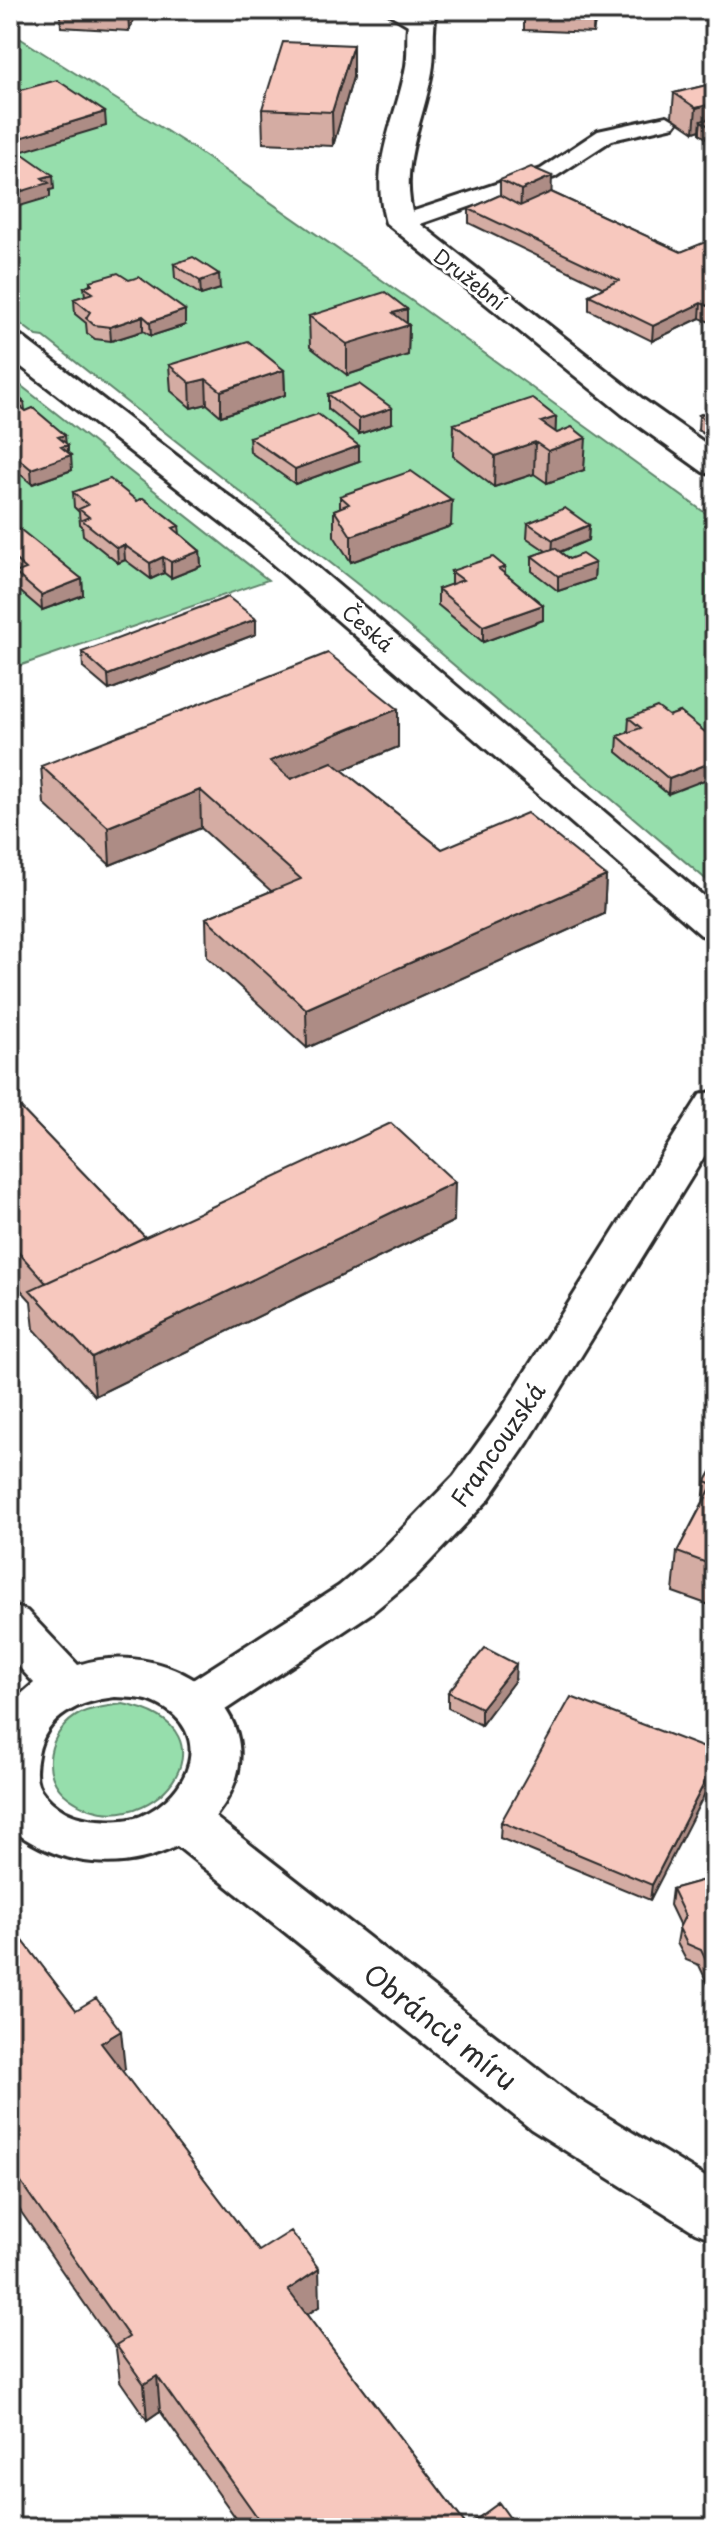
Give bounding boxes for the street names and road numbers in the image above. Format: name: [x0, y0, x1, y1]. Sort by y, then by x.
street label: Družební: [427, 241, 513, 317]
street label: Česká: [336, 597, 401, 659]
street label: Francouzská: [441, 1374, 553, 1513]
street label: Obránců míru: [355, 1952, 527, 2100]

